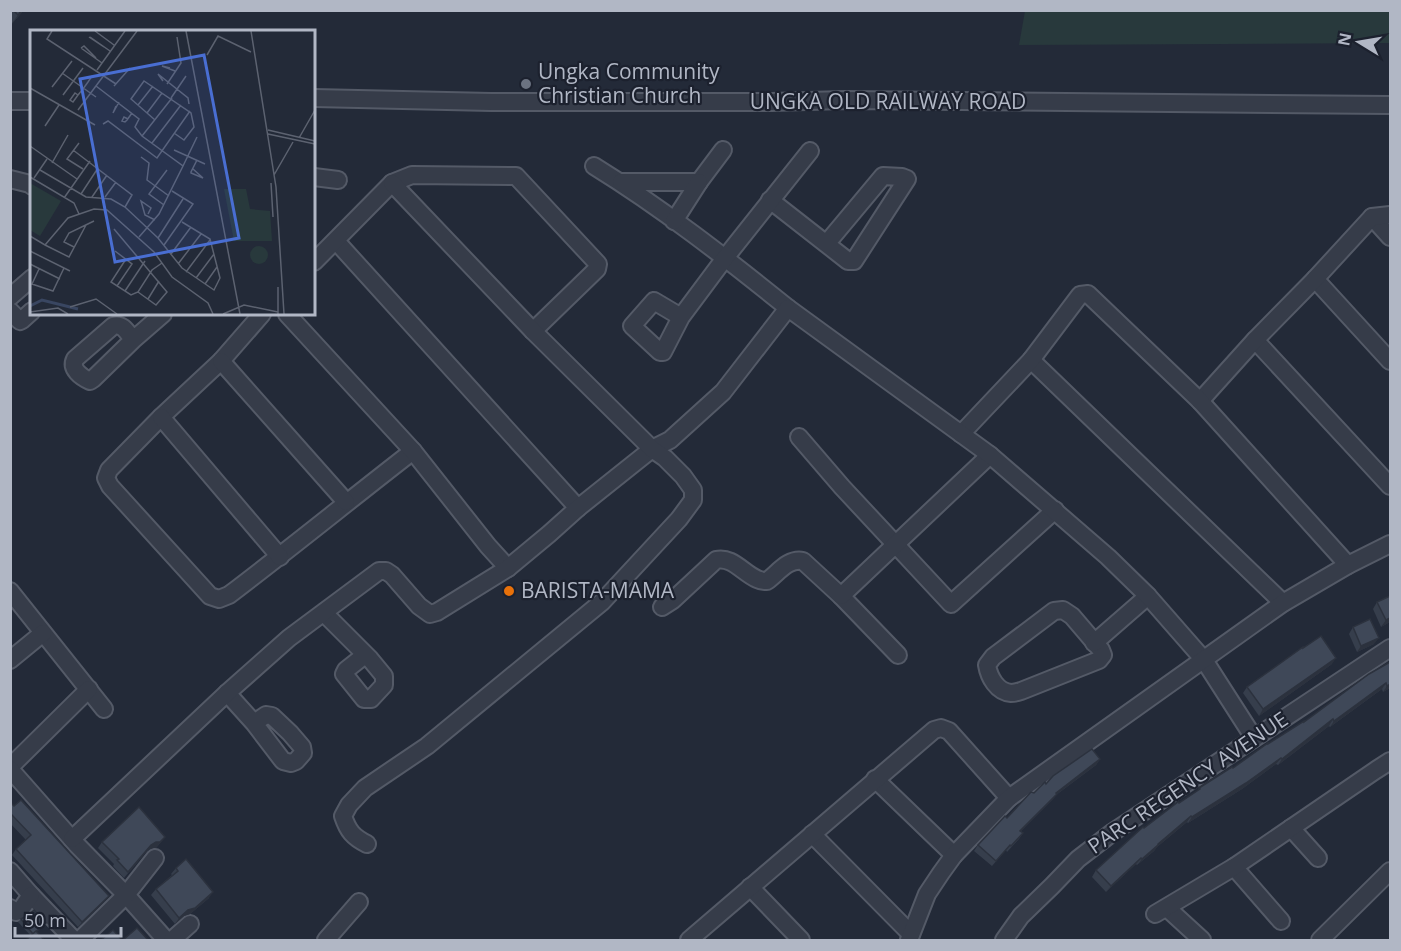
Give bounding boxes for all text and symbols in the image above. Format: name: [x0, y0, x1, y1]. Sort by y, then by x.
north arrow: [1329, 12, 1389, 72]
inset map: [30, 30, 315, 315]
text: N: [1332, 31, 1356, 48]
place label: Ungka Community Christian Church: [538, 57, 720, 109]
marker: Ungka Community Christian Church: [519, 77, 533, 91]
street label: UNGKA OLD RAILWAY ROAD: [750, 87, 1026, 115]
place label: BARISTA-MAMA: [521, 576, 675, 604]
marker: BARISTA-MAMA: [502, 584, 516, 598]
street label: PARC REGENCY AVENUE: [1082, 705, 1293, 860]
scale bar: [15, 900, 122, 938]
text: 50 m: [24, 908, 66, 932]

